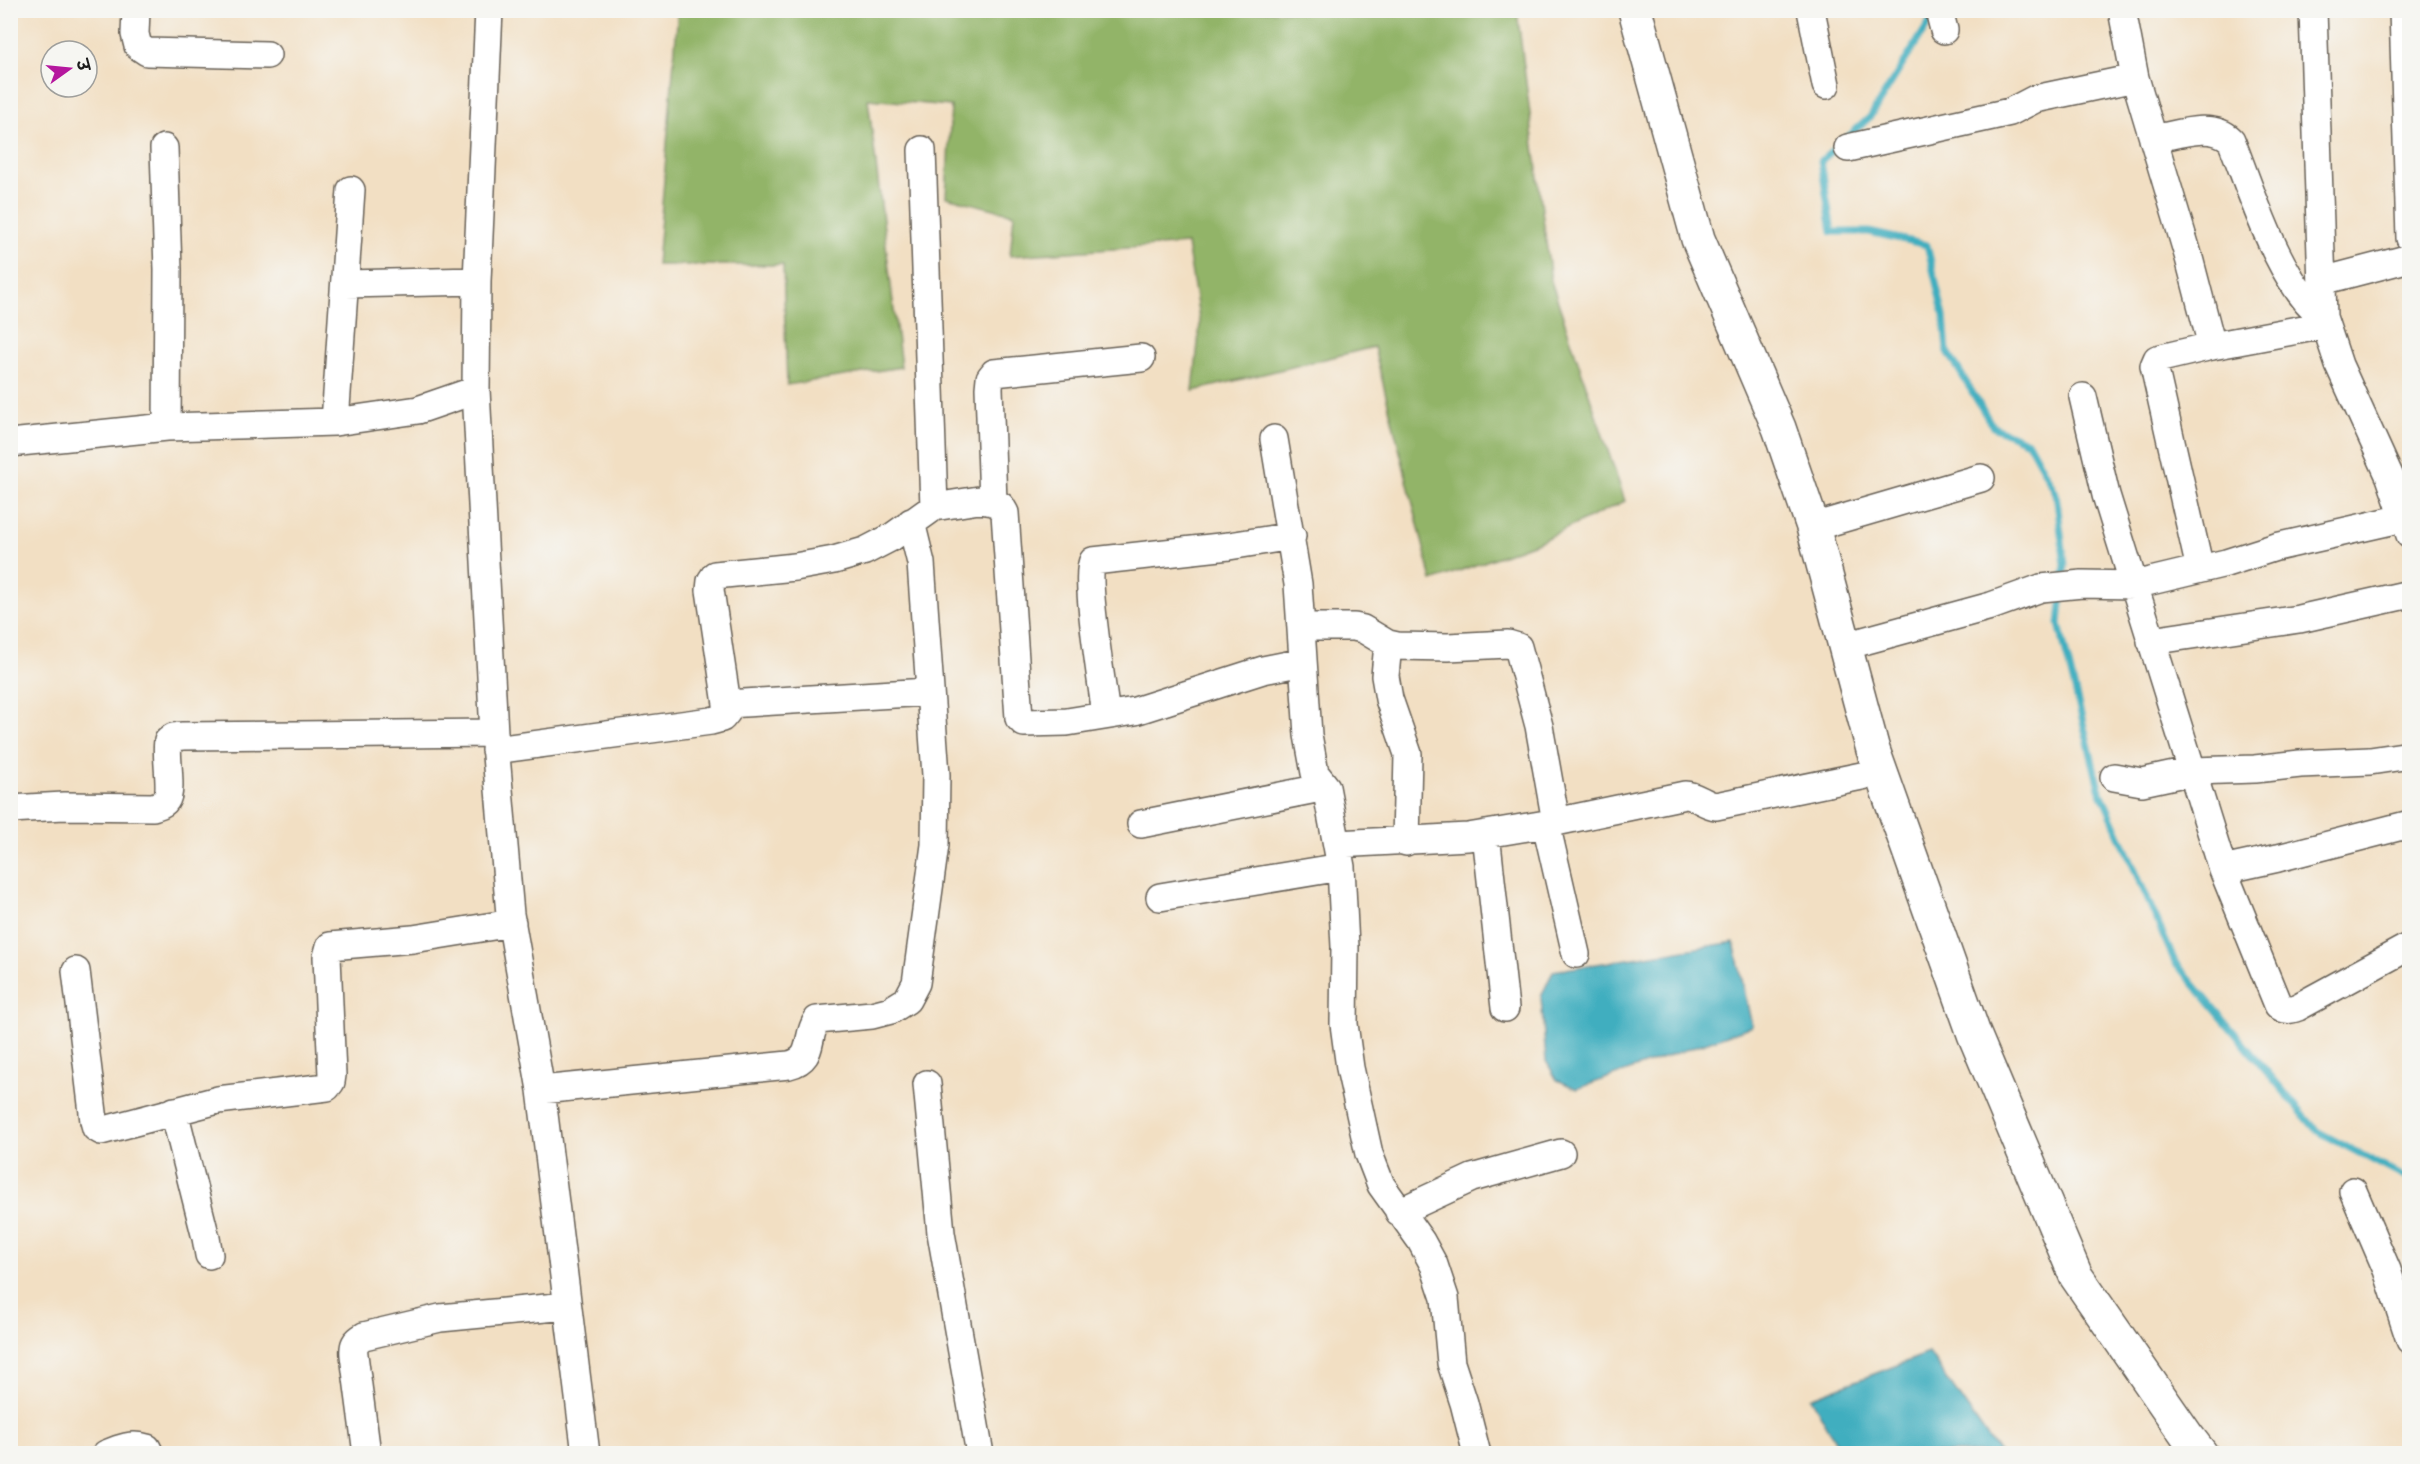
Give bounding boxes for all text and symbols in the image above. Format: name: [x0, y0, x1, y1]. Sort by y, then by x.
north arrow: [39, 39, 99, 99]
text: उ: [71, 56, 94, 74]

